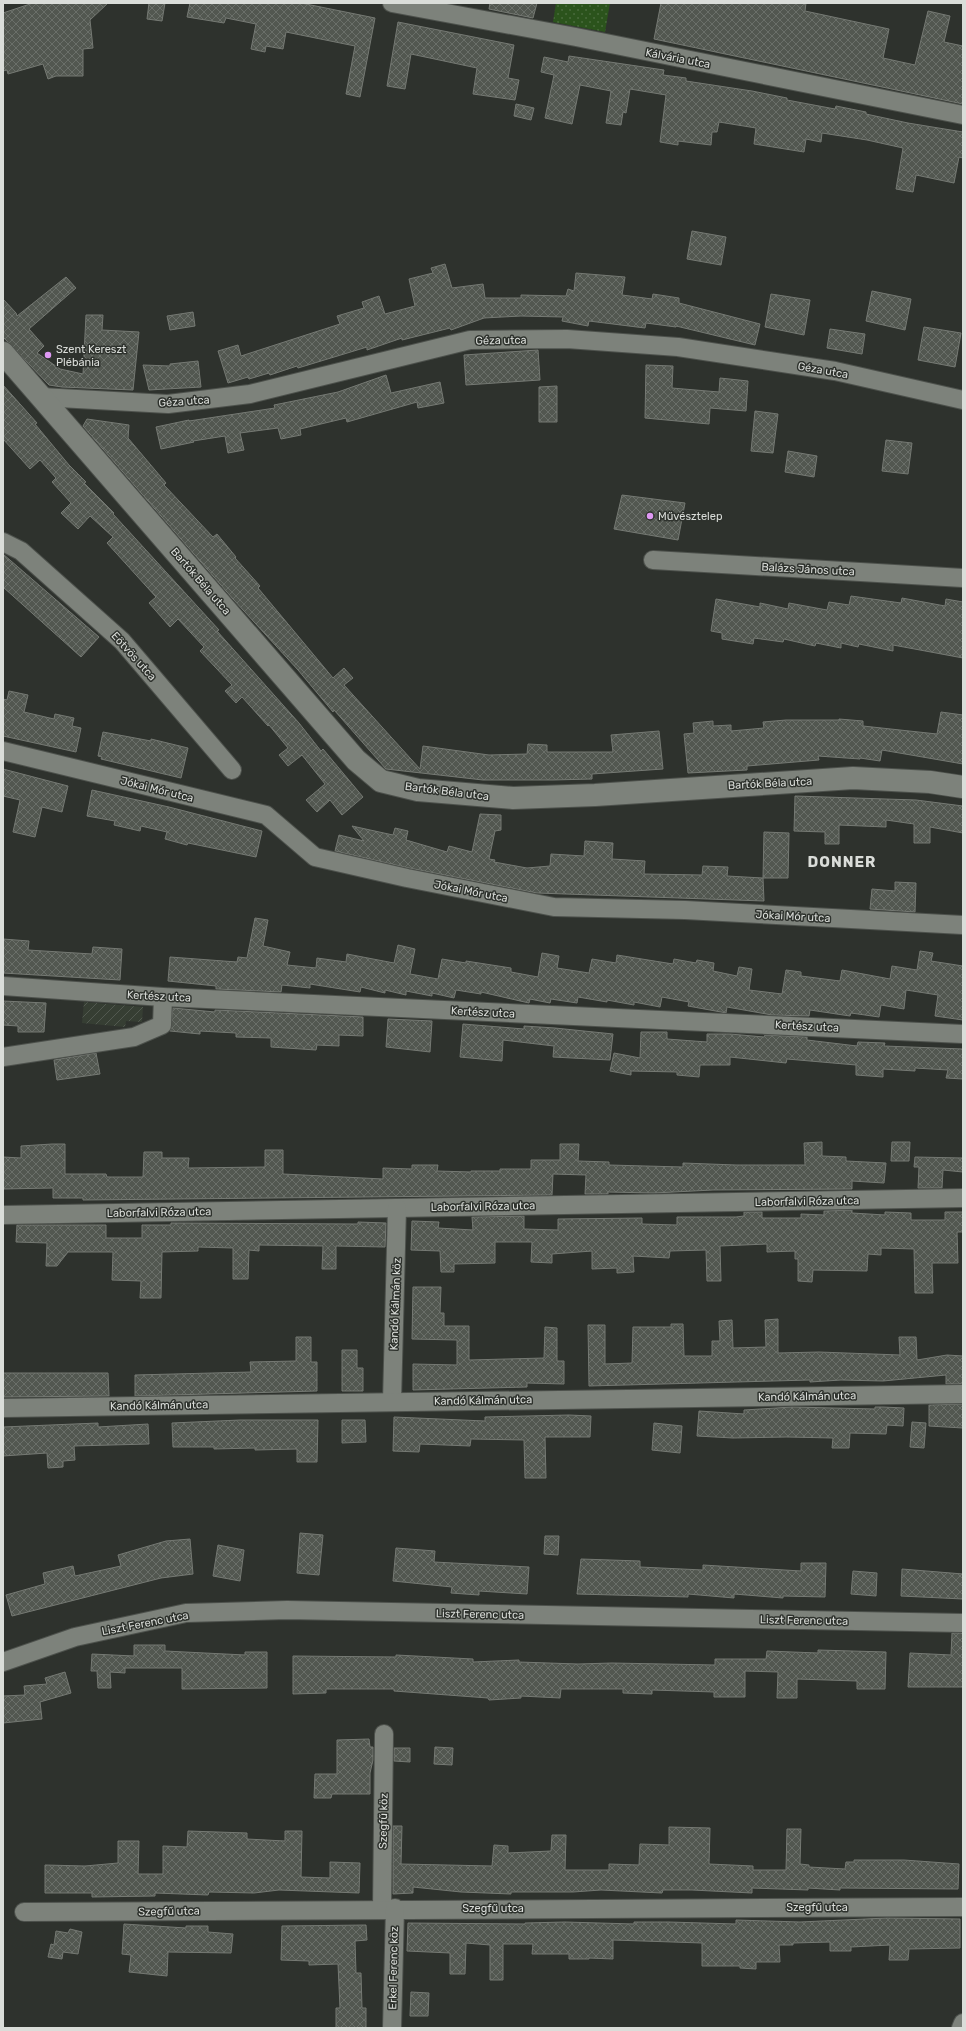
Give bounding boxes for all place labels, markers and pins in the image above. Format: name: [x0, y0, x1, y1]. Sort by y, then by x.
place label: Szent Kereszt Plébánia: [56, 343, 127, 369]
marker: Szent Kereszt Plébánia: [43, 350, 53, 360]
place label: Művésztelep: [658, 510, 722, 523]
marker: Művésztelep: [645, 511, 655, 521]

